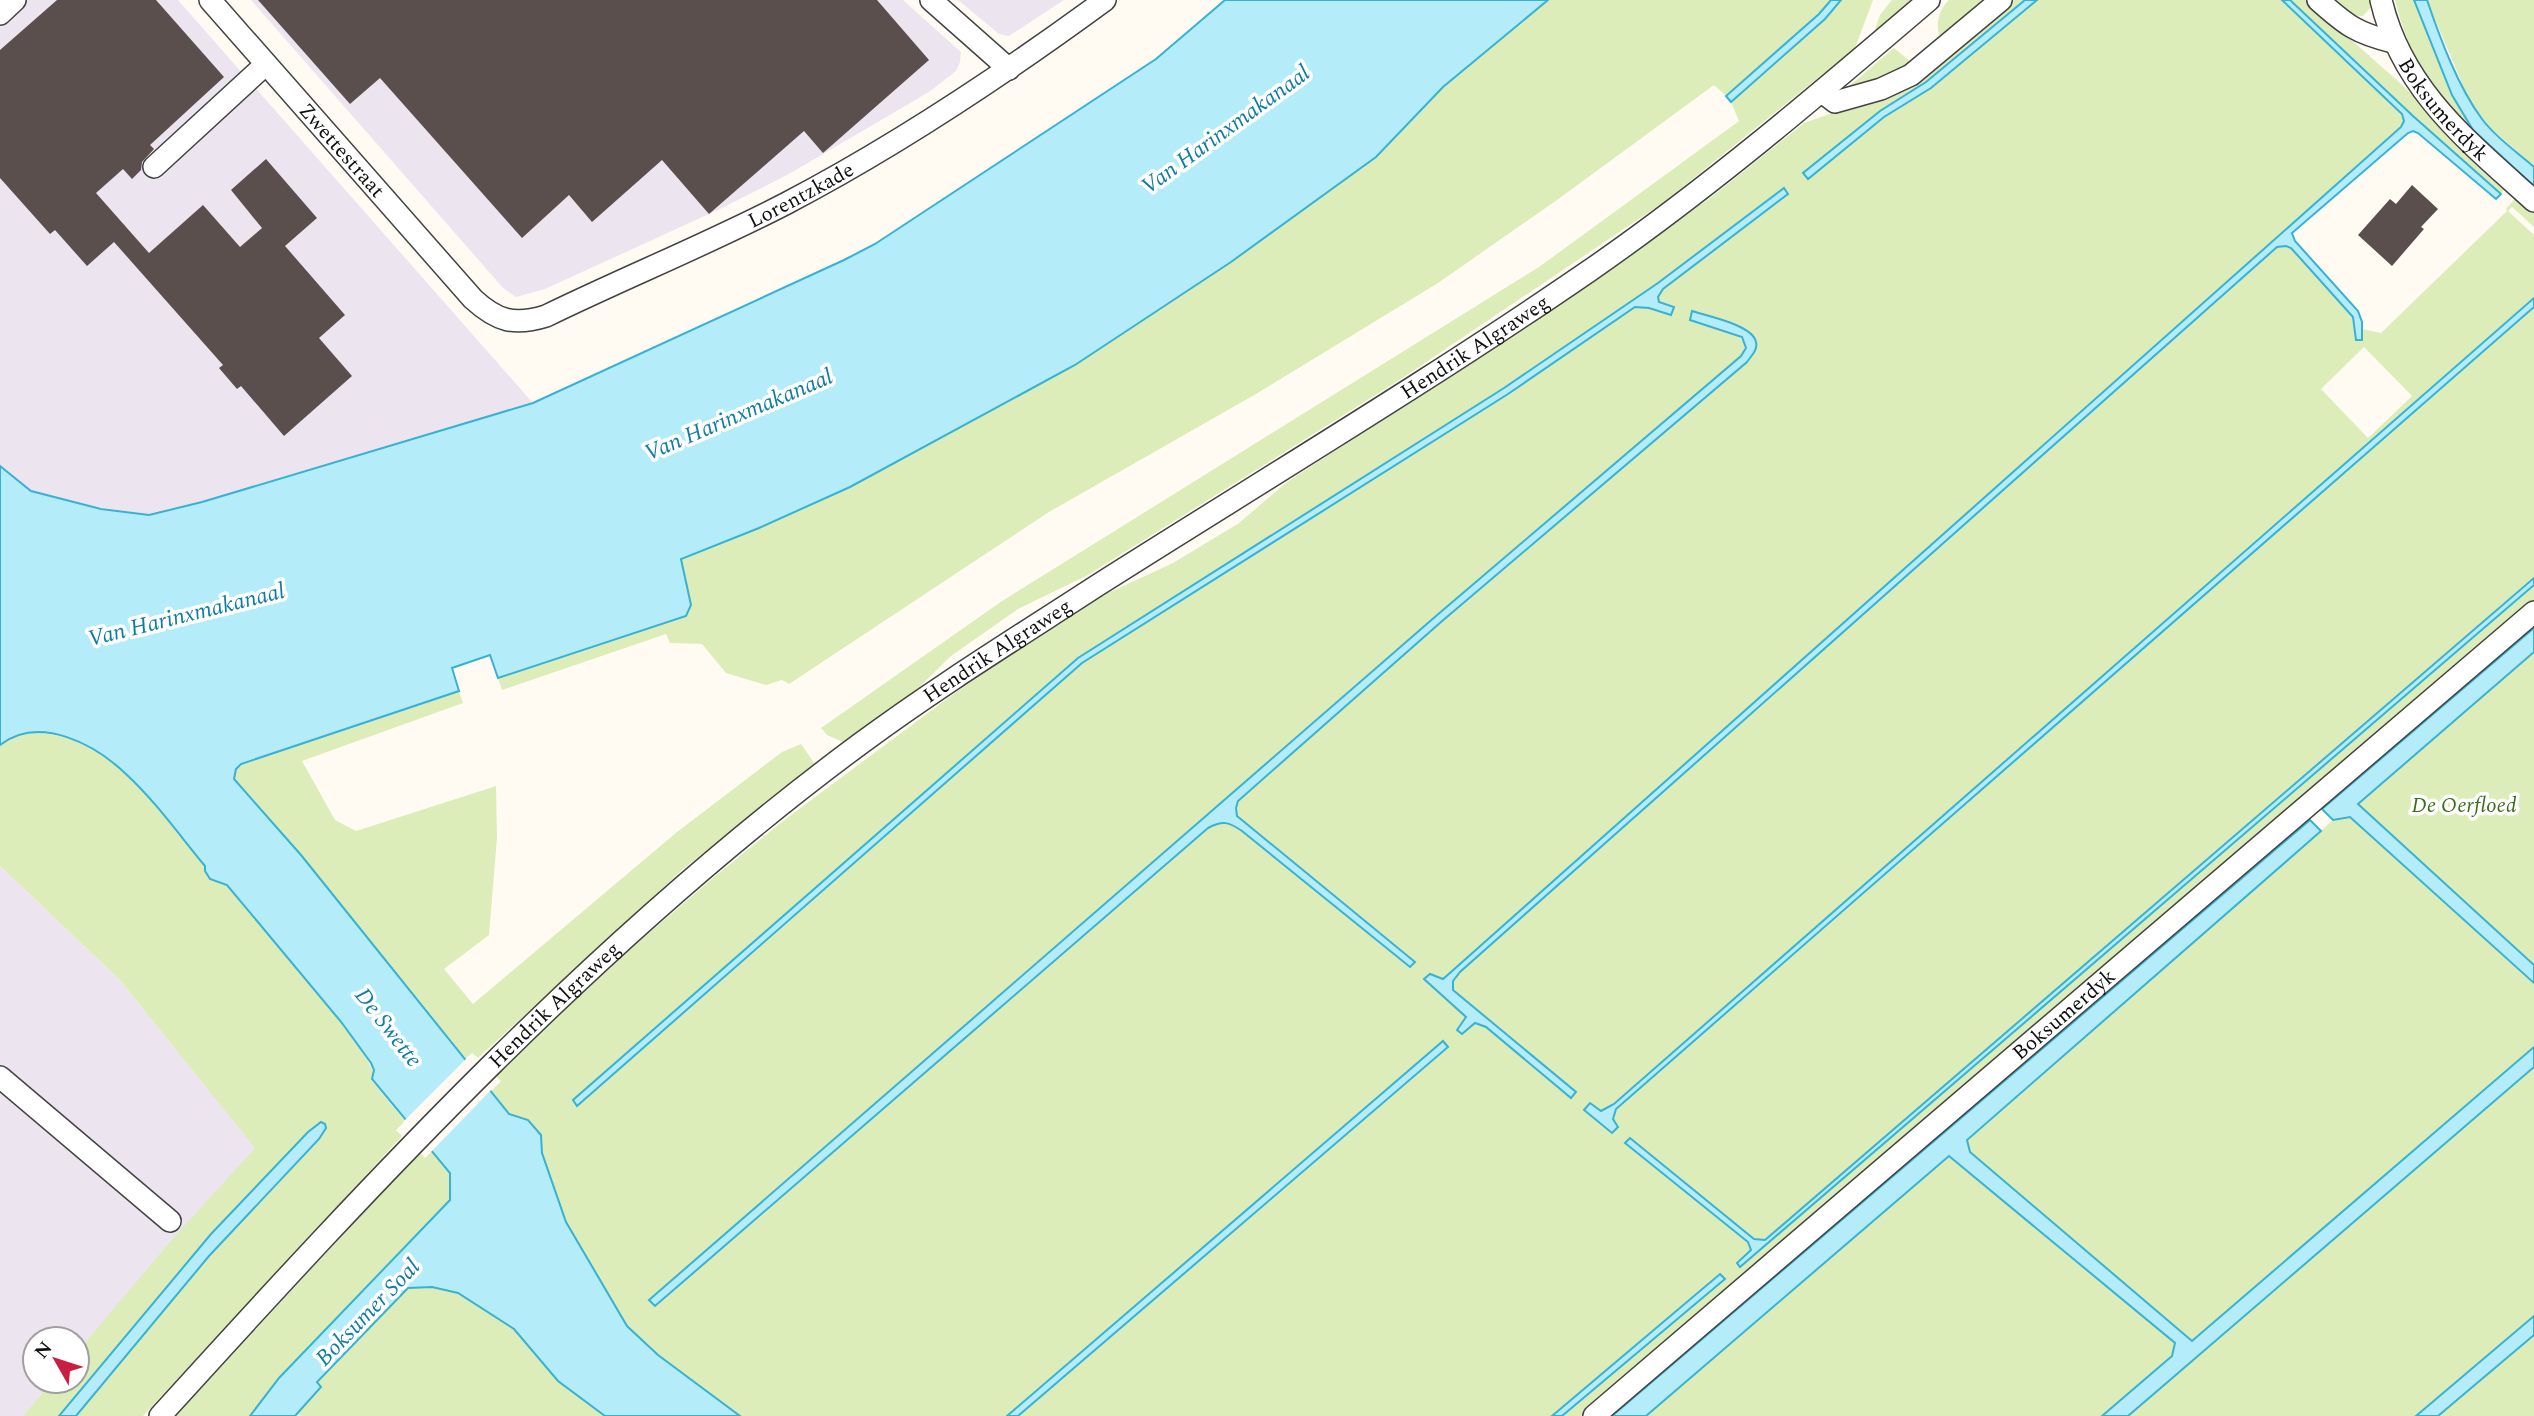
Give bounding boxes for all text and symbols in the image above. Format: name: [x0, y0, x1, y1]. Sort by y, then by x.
street label: Boksumerdyk: [2389, 52, 2496, 170]
water label: Van Harinxmakanaal: [1134, 57, 1318, 204]
street label: Zwettestraat: [291, 96, 392, 205]
street label: Lorentzkade: [742, 154, 860, 237]
street label: Hendrik Algraweg: [1394, 287, 1556, 408]
water label: Van Harinxmakanaal: [639, 360, 838, 471]
water label: Van Harinxmakanaal: [84, 574, 289, 657]
street label: Hendrik Algraweg: [917, 591, 1079, 712]
park label: De Oerfloed: [2411, 790, 2517, 822]
street label: Hendrik Algraweg: [482, 934, 628, 1076]
street label: Boksumerdyk: [2005, 961, 2123, 1069]
water label: De Swette: [345, 980, 430, 1076]
water label: Boksumer Soal: [307, 1251, 429, 1375]
north arrow: [21, 1325, 91, 1395]
text: N: [28, 1335, 60, 1365]

